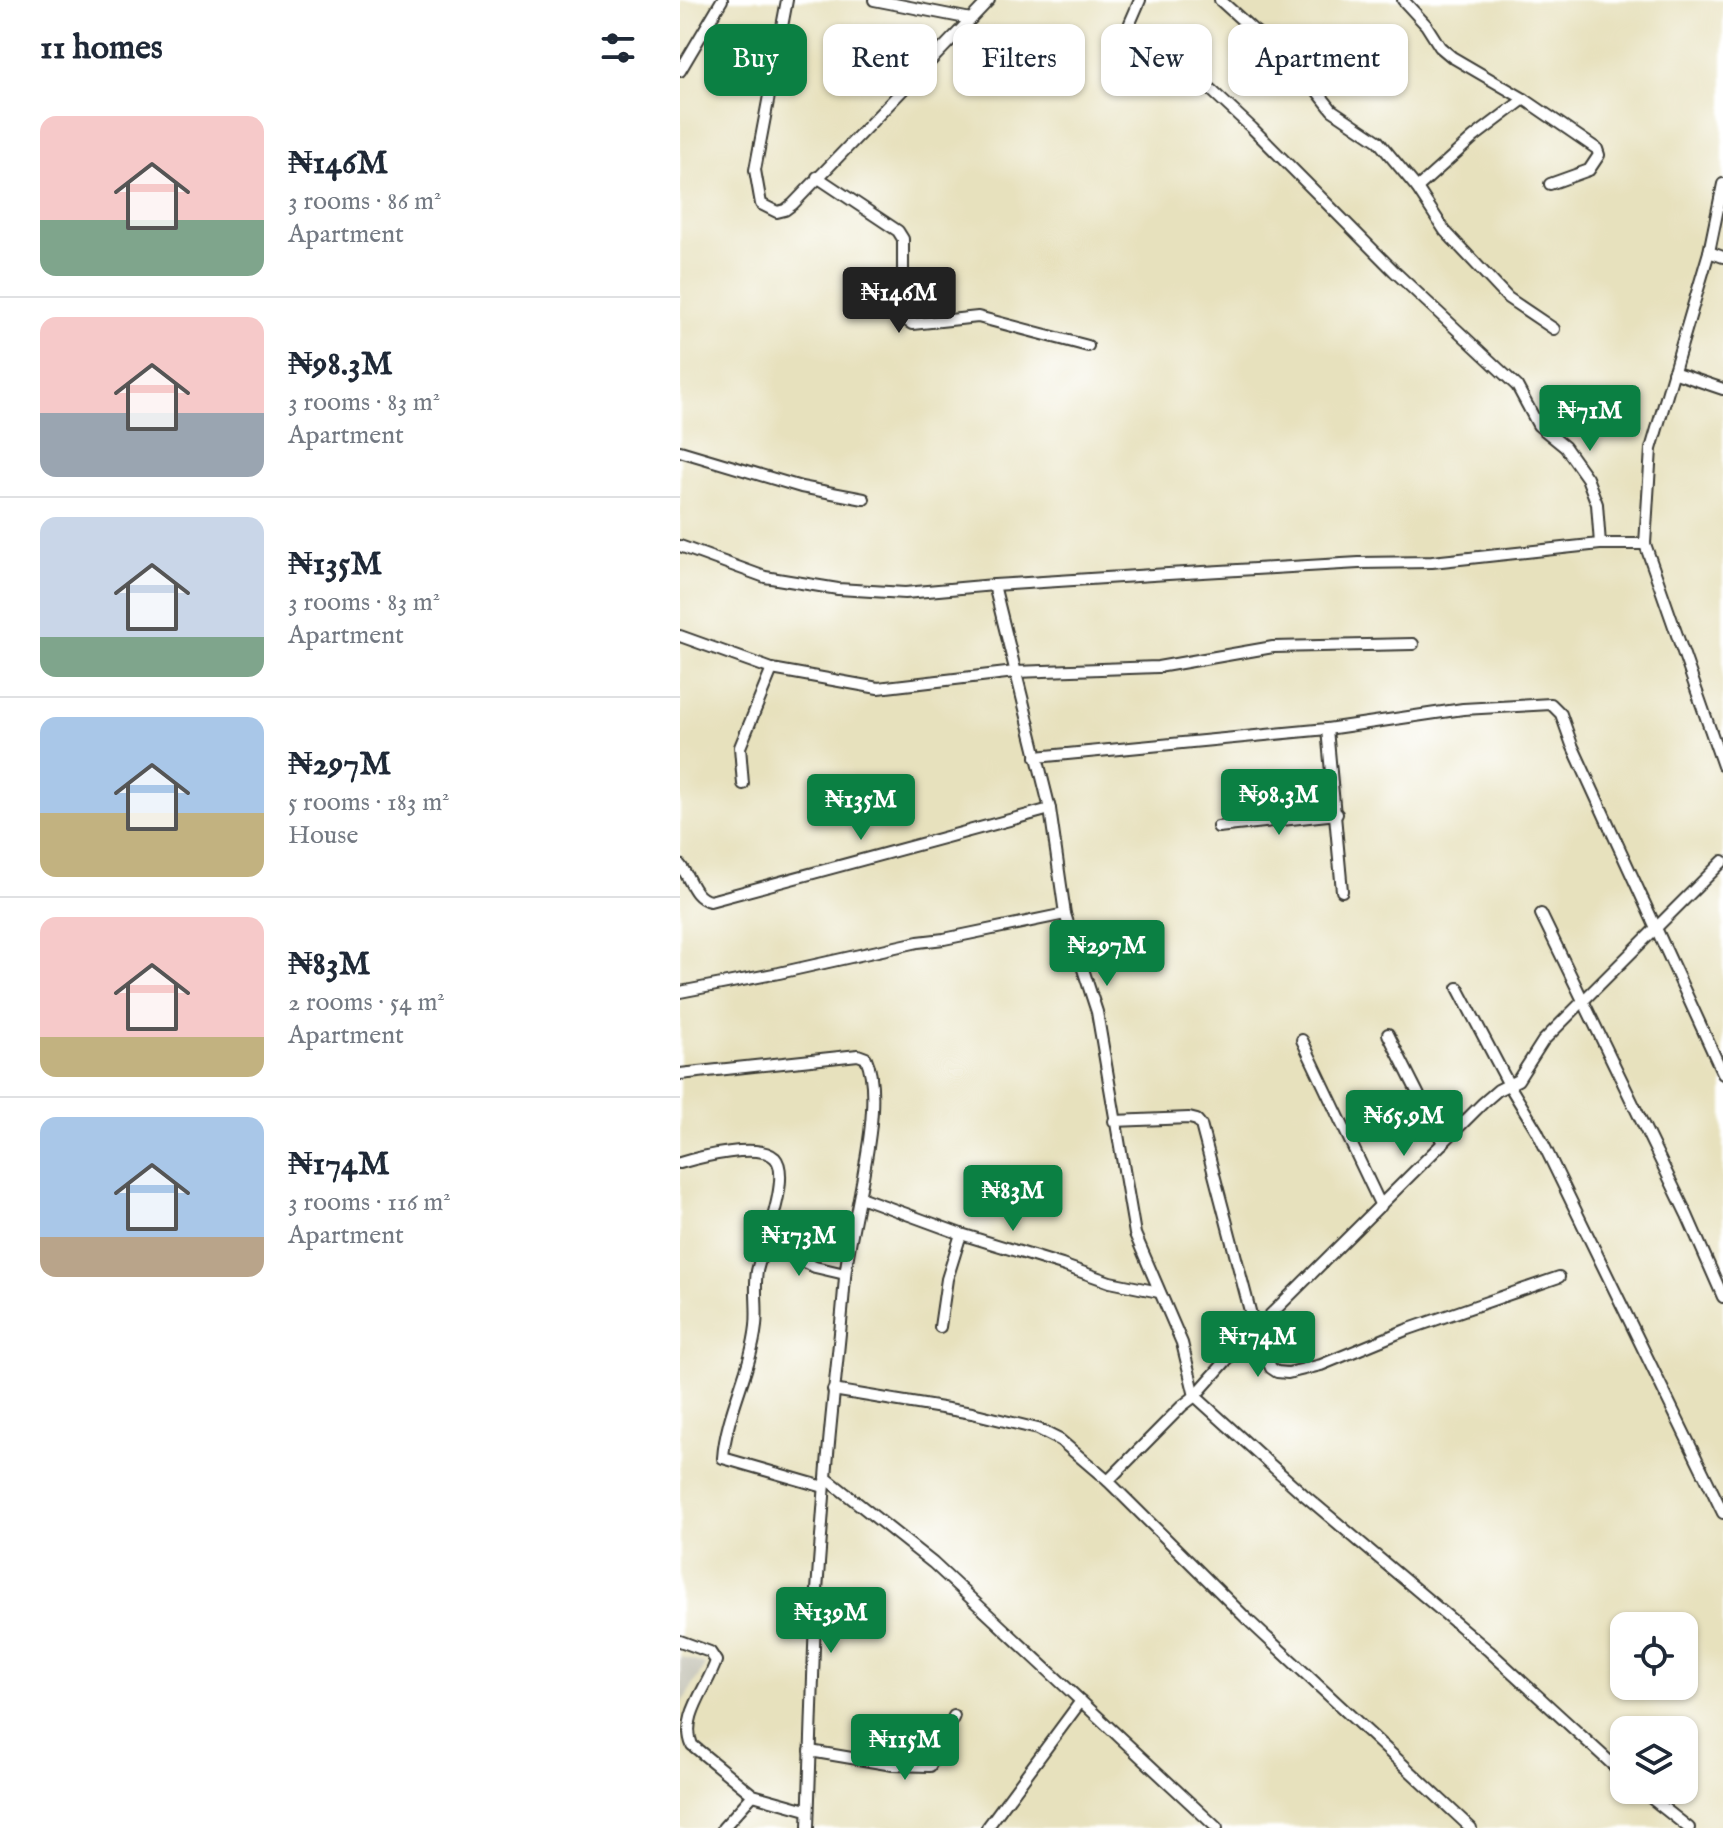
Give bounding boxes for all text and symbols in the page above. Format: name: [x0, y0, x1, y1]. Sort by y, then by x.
chip: Buy: [704, 24, 807, 96]
chip: Rent: [823, 24, 937, 96]
chip: Filters: [953, 24, 1085, 96]
chip: New: [1101, 24, 1212, 96]
chip: Apartment: [1228, 24, 1408, 96]
icon: filters: [596, 26, 640, 70]
text: 11 homes: [40, 27, 163, 70]
text: ₦146M: [288, 142, 388, 185]
icon: home: [104, 148, 200, 244]
text: 3 rooms · 86 m²: [288, 185, 441, 218]
text: Apartment: [288, 218, 404, 251]
pin: ₦146M: [843, 267, 955, 335]
text: ₦146M: [861, 276, 937, 309]
text: ₦98.3M: [288, 343, 393, 386]
icon: home: [104, 349, 200, 445]
pin: ₦71M: [1543, 385, 1637, 453]
text: 3 rooms · 83 m²: [288, 386, 440, 419]
text: ₦71M: [1557, 394, 1623, 427]
text: Apartment: [288, 419, 404, 452]
text: ₦135M: [288, 543, 382, 586]
icon: home: [104, 549, 200, 645]
text: 3 rooms · 83 m²: [288, 586, 440, 619]
text: Apartment: [288, 619, 404, 652]
text: ₦297M: [288, 743, 391, 786]
icon: home: [104, 749, 200, 845]
pin: ₦98.3M: [1214, 769, 1344, 837]
pin: ₦135M: [805, 774, 917, 842]
text: ₦98.3M: [1239, 778, 1319, 811]
text: ₦135M: [825, 783, 897, 816]
text: 5 rooms · 183 m²: [288, 786, 450, 819]
text: House: [288, 819, 358, 852]
pin: ₦297M: [1051, 920, 1163, 988]
text: ₦297M: [1068, 929, 1146, 962]
text: ₦83M: [288, 943, 371, 986]
icon: home: [104, 949, 200, 1045]
text: 2 rooms · 54 m²: [288, 986, 445, 1019]
text: Apartment: [288, 1019, 404, 1052]
pin: ₦65.9M: [1339, 1090, 1469, 1158]
text: ₦65.9M: [1364, 1099, 1444, 1132]
text: ₦174M: [288, 1143, 390, 1186]
icon: home: [104, 1149, 200, 1245]
pin: ₦83M: [966, 1165, 1060, 1233]
text: ₦83M: [981, 1174, 1045, 1207]
text: 3 rooms · 116 m²: [288, 1186, 451, 1219]
pin: ₦173M: [743, 1210, 855, 1278]
text: Apartment: [288, 1219, 404, 1252]
text: ₦173M: [762, 1219, 836, 1252]
pin: ₦174M: [1202, 1311, 1314, 1379]
text: ₦174M: [1219, 1320, 1297, 1353]
pin: ₦139M: [775, 1587, 887, 1655]
text: ₦139M: [794, 1596, 868, 1629]
map controls: [1610, 1612, 1698, 1804]
button: locate: [1610, 1612, 1698, 1700]
pin: ₦115M: [849, 1714, 961, 1782]
button: layers: [1610, 1716, 1698, 1804]
text: ₦115M: [869, 1723, 941, 1756]

